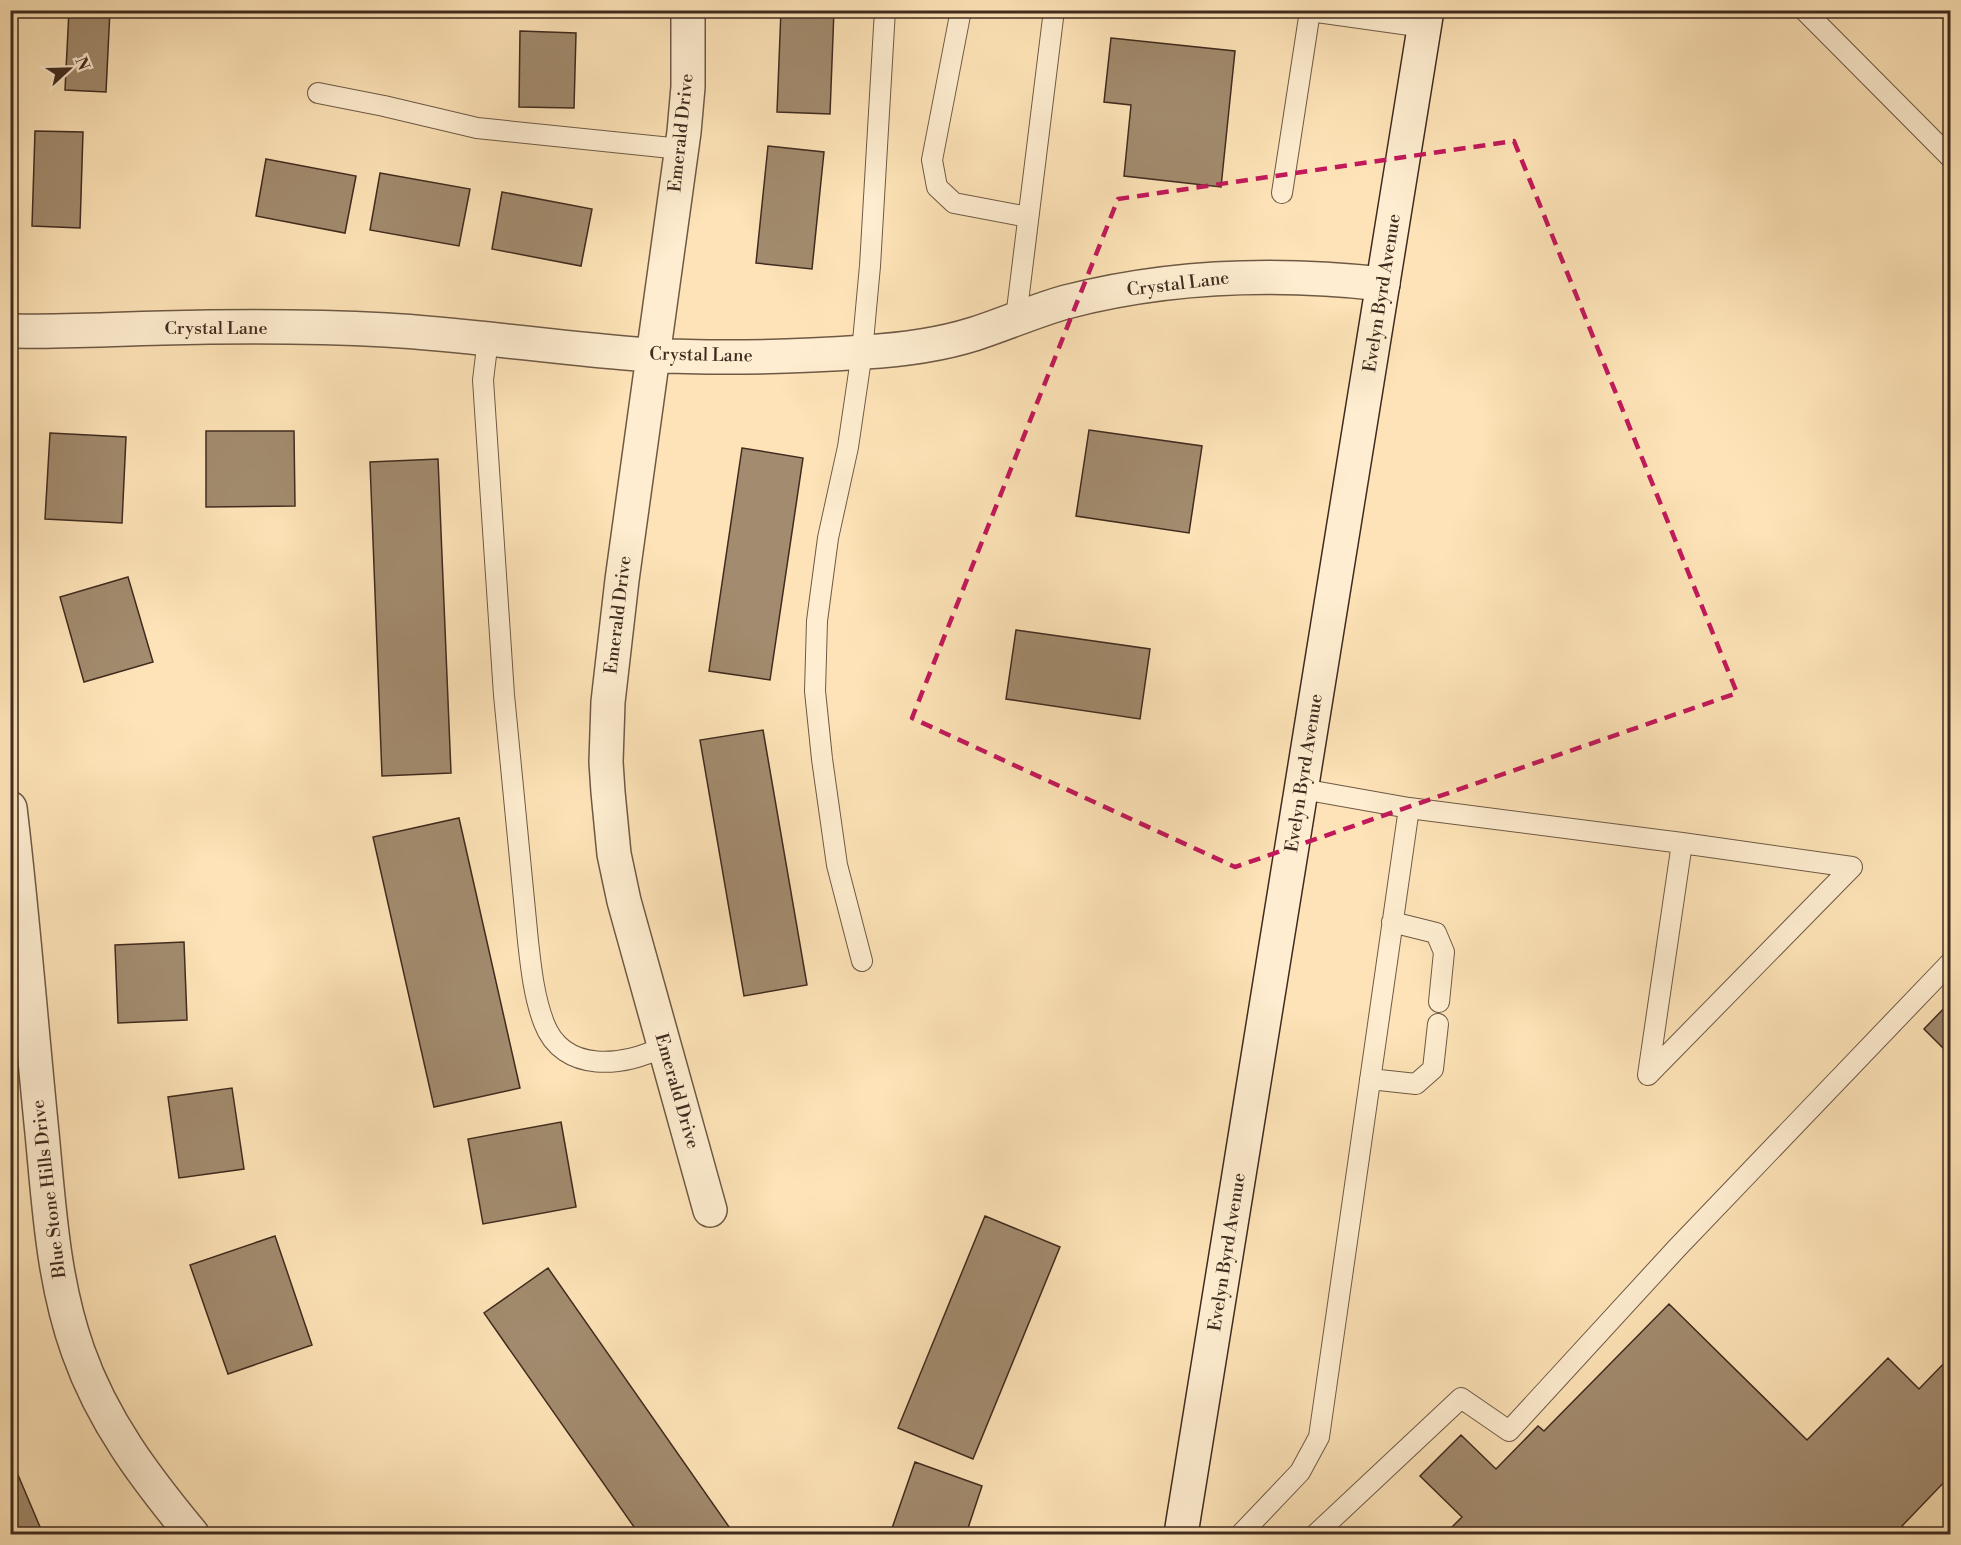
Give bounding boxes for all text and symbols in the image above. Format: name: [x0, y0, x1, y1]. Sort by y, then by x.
north arrow: [39, 39, 99, 99]
text: N: [70, 54, 94, 74]
street label: Emerald Drive: [663, 73, 699, 193]
street label: Evelyn Byrd Avenue: [1358, 212, 1406, 374]
street label: Crystal Lane: [1125, 266, 1231, 302]
street label: Crystal Lane: [164, 317, 268, 340]
street label: Crystal Lane: [649, 343, 753, 367]
street label: Emerald Drive: [599, 554, 637, 676]
street label: Evelyn Byrd Avenue: [1280, 692, 1328, 854]
street label: Emerald Drive: [650, 1031, 704, 1151]
street label: Blue Stone Hills Drive: [27, 1098, 71, 1281]
street label: Evelyn Byrd Avenue: [1203, 1171, 1251, 1333]

